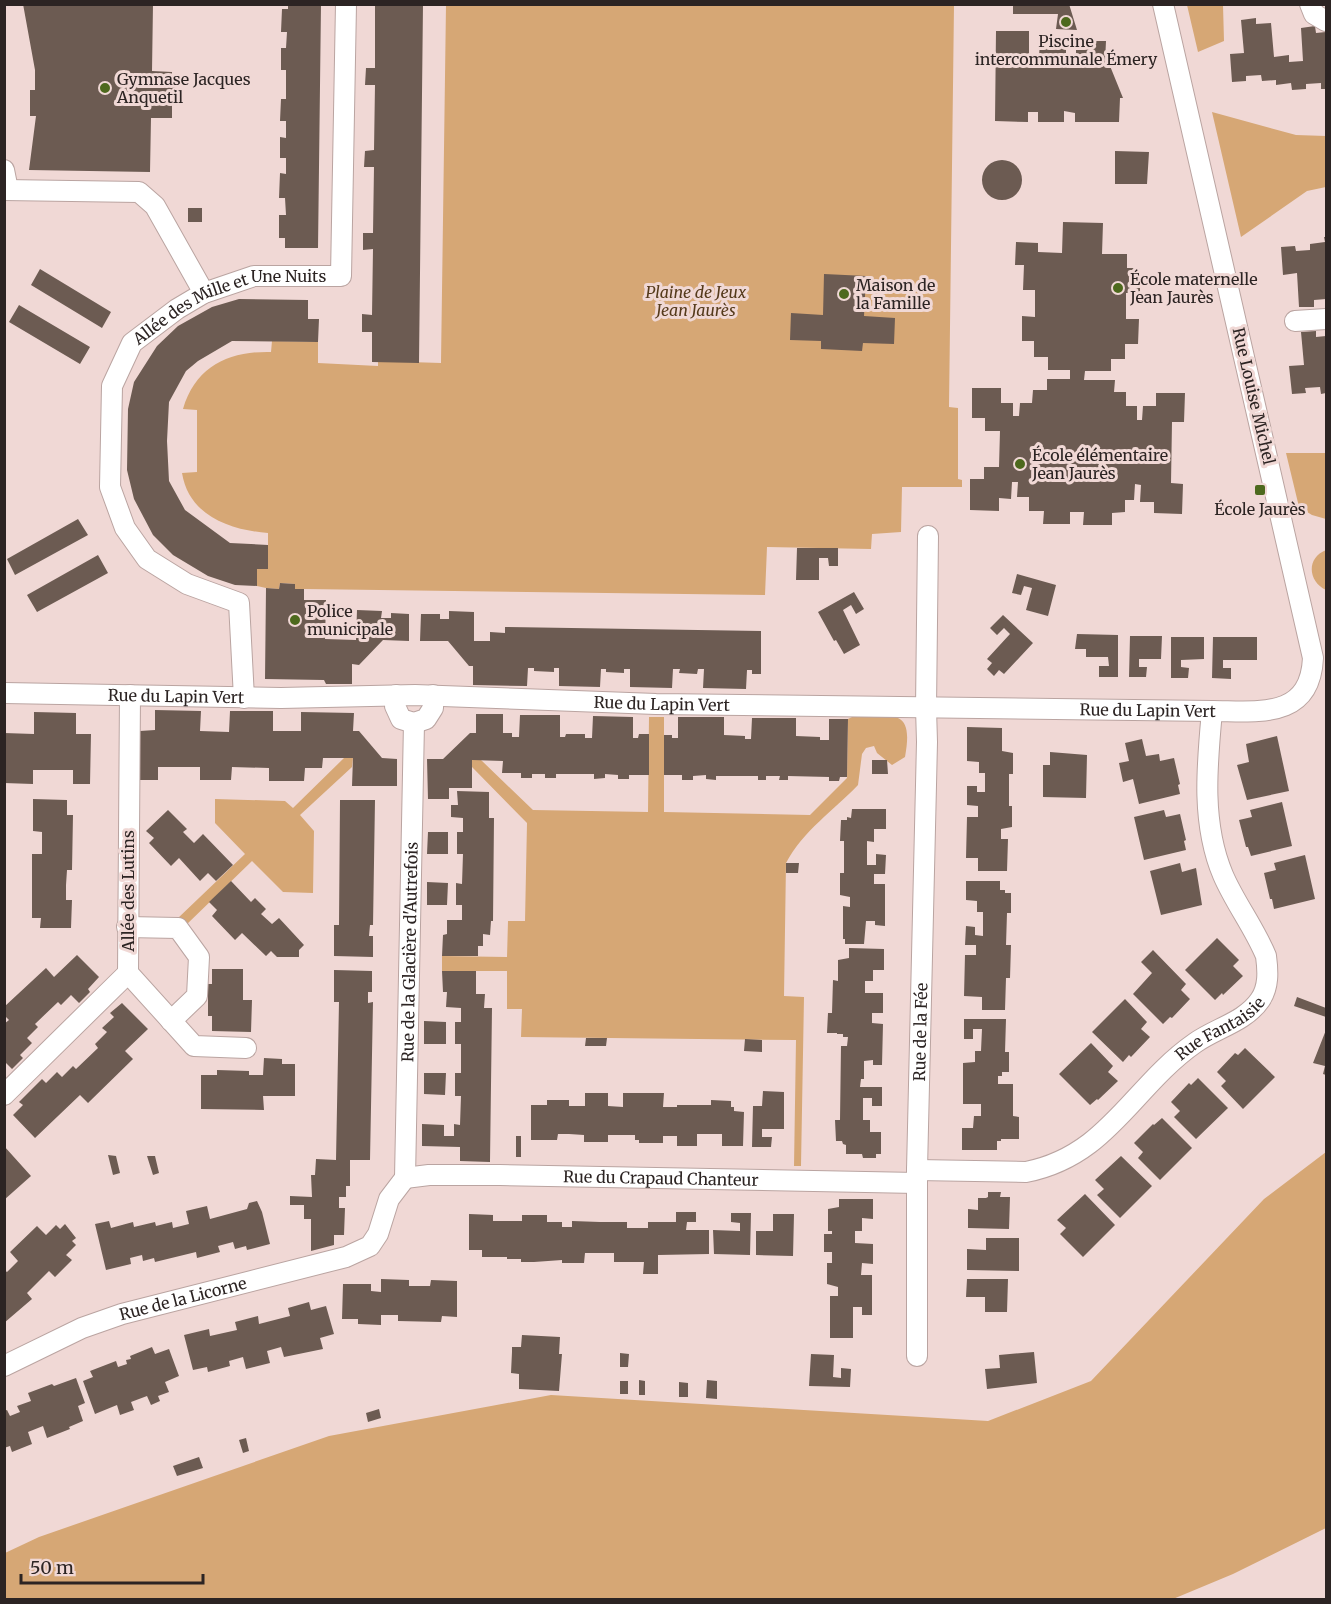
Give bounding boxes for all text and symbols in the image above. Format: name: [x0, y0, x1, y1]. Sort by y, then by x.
marker: Piscine intercommunale Émery: [1059, 15, 1073, 29]
place label: Piscine intercommunale Émery: [975, 31, 1158, 69]
place label: Gymnase Jacques Anquetil: [116, 69, 251, 107]
marker: Gymnase Jacques Anquetil: [98, 81, 112, 95]
street label: Allée des Mille et Une Nuits: [128, 266, 326, 349]
place label: École maternelle Jean Jaurès: [1129, 269, 1258, 307]
place label: Maison de la Famille: [856, 275, 935, 313]
marker: École maternelle Jean Jaurès: [1111, 281, 1125, 295]
park label: Plaine de Jeux Jean Jaurès: [646, 282, 747, 320]
marker: Maison de la Famille: [837, 287, 851, 301]
street label: Rue Louise Michel: [1228, 325, 1280, 467]
place label: École élémentaire Jean Jaurès: [1031, 445, 1168, 483]
marker: École élémentaire Jean Jaurès: [1013, 457, 1027, 471]
marker: École Jaurès: [1253, 483, 1267, 497]
place label: École Jaurès: [1214, 499, 1306, 519]
place label: Police municipale: [307, 601, 393, 639]
marker: Police municipale: [288, 613, 302, 627]
street label: Rue du Lapin Vert: [108, 685, 245, 707]
street label: Rue du Lapin Vert: [593, 692, 731, 715]
street label: Rue du Lapin Vert: [1079, 699, 1217, 721]
street label: Allée des Lutins: [118, 830, 138, 953]
street label: Rue de la Glacière d'Autrefois: [397, 842, 422, 1062]
street label: Rue de la Fée: [909, 983, 931, 1082]
street label: Rue Fantaisie: [1171, 993, 1269, 1064]
street label: Rue du Crapaud Chanteur: [563, 1166, 759, 1190]
street label: Rue de la Licorne: [117, 1273, 249, 1324]
scale bar: [21, 1547, 202, 1585]
text: 50 m: [30, 1556, 74, 1579]

